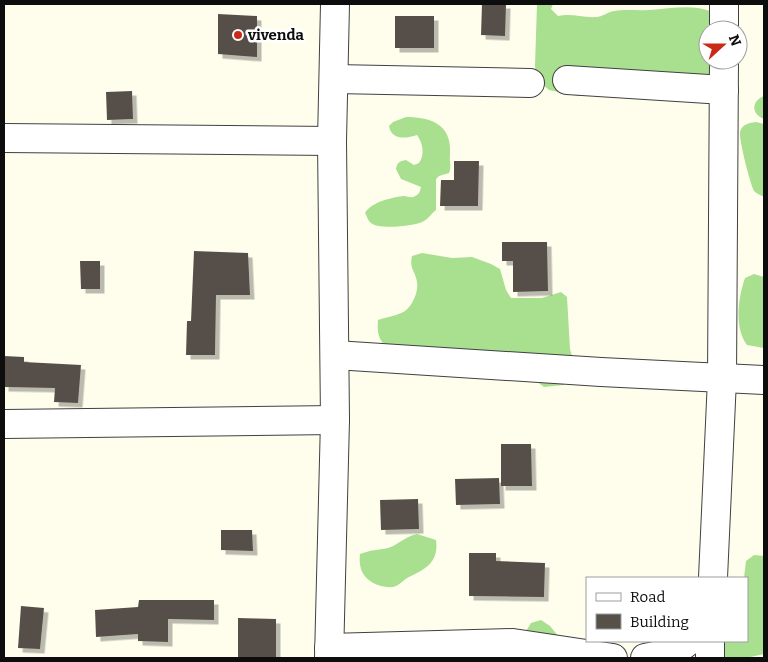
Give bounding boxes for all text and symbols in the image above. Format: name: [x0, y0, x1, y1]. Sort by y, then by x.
north arrow: [698, 20, 748, 70]
place label: vivenda: [247, 26, 304, 44]
marker: vivenda: [232, 29, 244, 41]
text: N: [725, 32, 745, 49]
legend: [586, 577, 748, 642]
text: Road: [630, 588, 665, 606]
text: Building: [630, 613, 689, 631]

